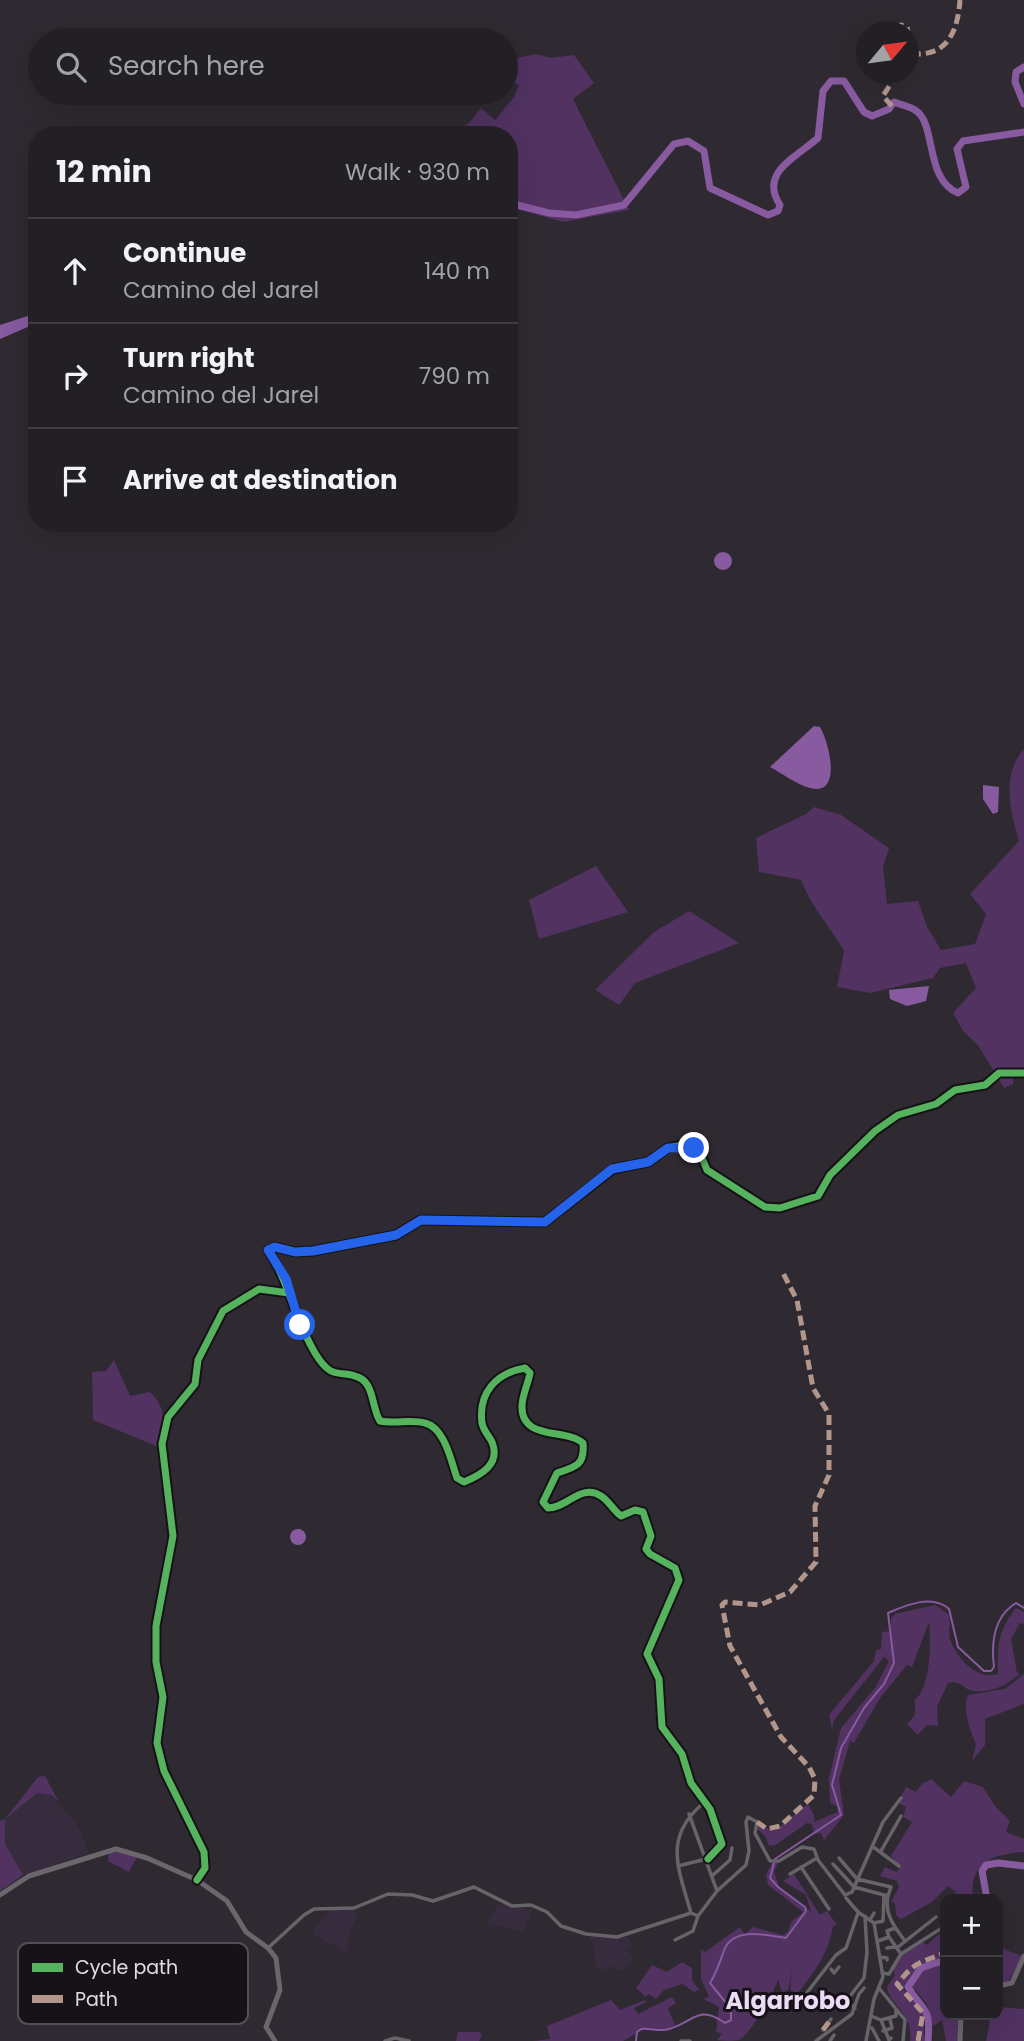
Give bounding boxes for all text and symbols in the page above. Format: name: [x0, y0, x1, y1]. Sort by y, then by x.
north arrow: [856, 21, 919, 84]
search box: [28, 28, 518, 105]
icon: search: [52, 48, 90, 86]
text: Search here: [108, 48, 265, 84]
text: 12 min: [56, 150, 152, 193]
text: Walk · 930 m: [345, 156, 490, 188]
text: Continue: [123, 235, 246, 271]
icon: ahead: [56, 252, 94, 290]
text: 140 m: [424, 255, 490, 287]
text: Camino del Jarel: [123, 274, 319, 306]
text: Turn right: [123, 340, 255, 376]
icon: right: [56, 357, 94, 395]
text: 790 m: [419, 360, 490, 392]
text: Camino del Jarel: [123, 379, 319, 411]
icon: arrive: [56, 462, 94, 500]
text: Arrive at destination: [123, 462, 398, 498]
route end: [678, 1132, 709, 1163]
route start: [284, 1309, 315, 1340]
map controls: [940, 1894, 1003, 2020]
button: +: [940, 1894, 1003, 1957]
legend: [18, 1943, 248, 2024]
text: Cycle path: [75, 1954, 178, 1981]
button: −: [940, 1957, 1003, 2020]
district label: Algarrobo: [726, 1984, 850, 2017]
text: Path: [75, 1986, 118, 2013]

